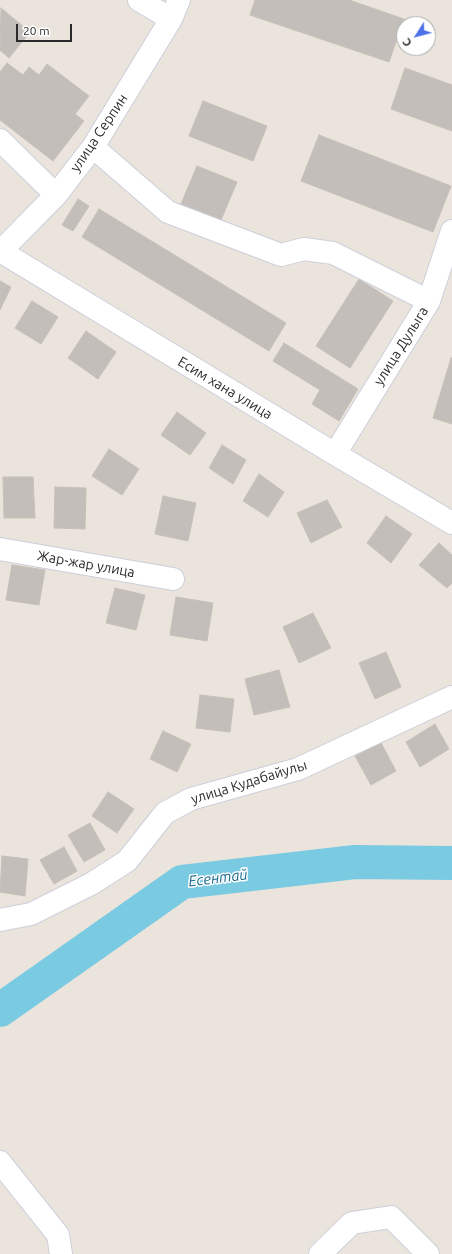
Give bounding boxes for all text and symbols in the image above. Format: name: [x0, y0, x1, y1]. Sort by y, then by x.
scale bar: [18, 16, 74, 42]
north arrow: [396, 16, 436, 56]
text: 20 m: [23, 24, 50, 37]
text: С: [400, 36, 414, 49]
street label: улица Серпин: [67, 91, 131, 175]
street label: улица Дулыга: [370, 304, 432, 388]
street label: Есим хана улица: [175, 353, 275, 423]
street label: Жар-жар улица: [36, 547, 136, 581]
street label: улица Кудабайулы: [189, 756, 309, 808]
water label: Есентай: [187, 865, 249, 891]

